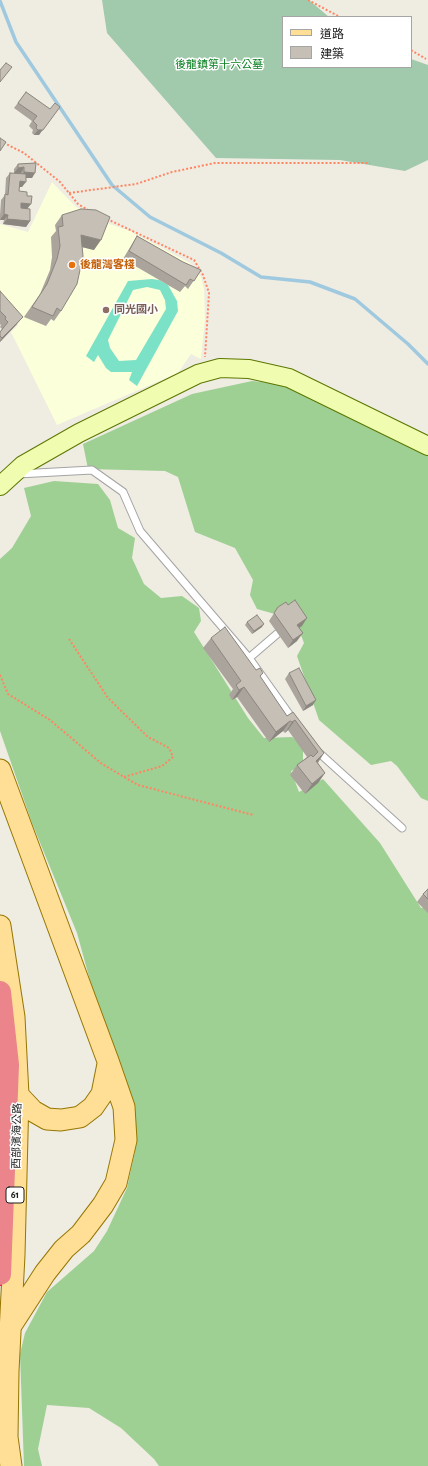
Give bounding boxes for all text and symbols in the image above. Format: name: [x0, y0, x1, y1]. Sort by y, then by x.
legend: [282, 16, 412, 68]
text: 道路: [320, 28, 344, 40]
text: 建築: [320, 48, 344, 60]
park label: 後龍鎮第十六公墓: [175, 58, 263, 72]
place label: 後龍灣客棧: [80, 258, 135, 272]
marker: 後龍灣客棧: [67, 260, 77, 270]
place label: 同光國小: [114, 303, 158, 317]
marker: 同光國小: [101, 305, 111, 315]
street label: 西部濱海公路: [10, 1103, 24, 1169]
road number: 61: [6, 1187, 24, 1203]

